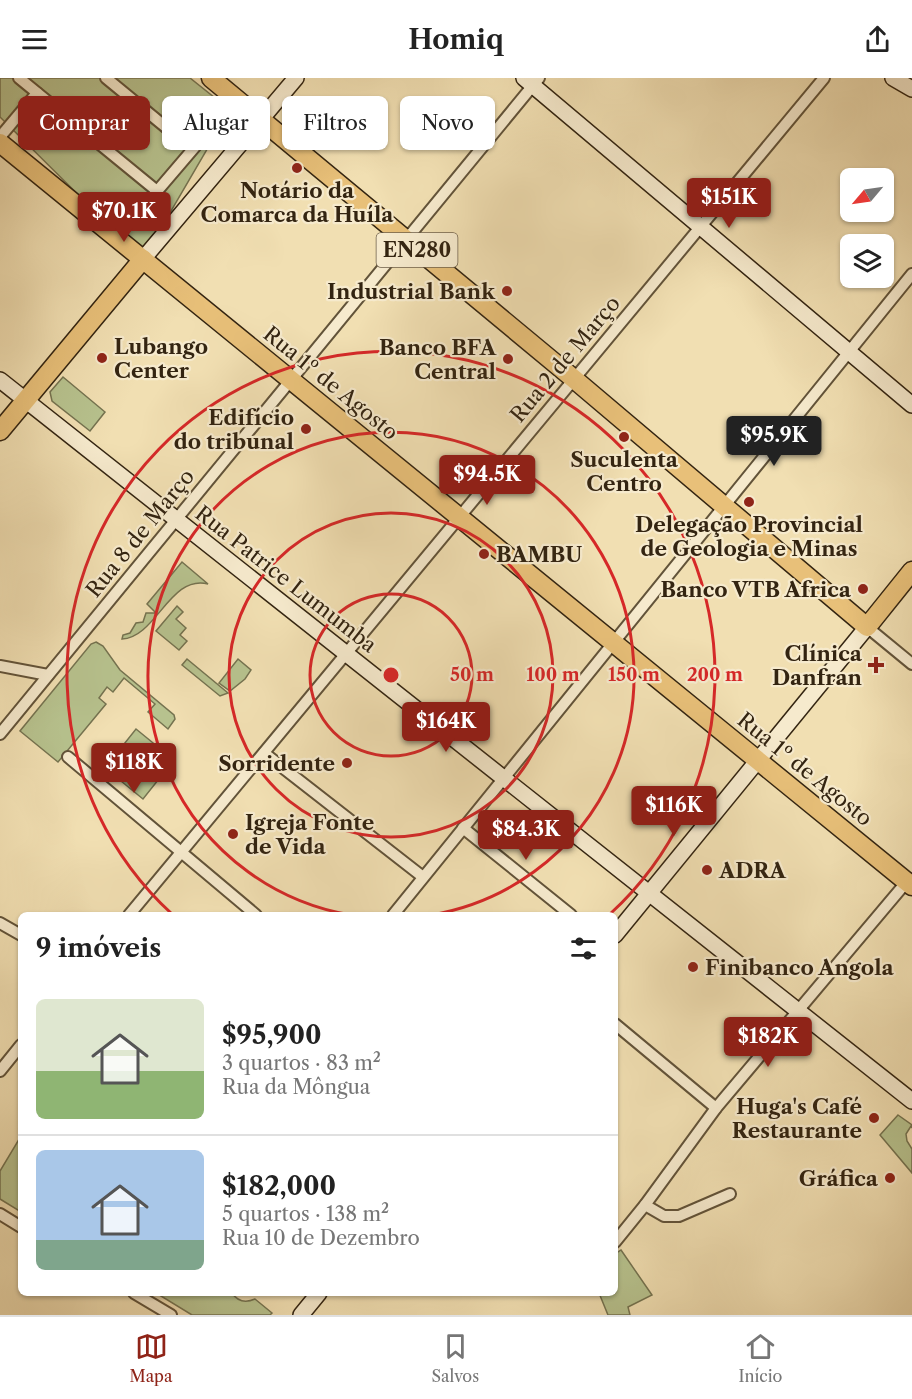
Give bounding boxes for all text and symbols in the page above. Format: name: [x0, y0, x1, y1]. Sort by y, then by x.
icon: menu: [18, 23, 51, 56]
text: Homiq: [408, 23, 504, 56]
icon: share: [861, 23, 894, 56]
chip: Comprar: [18, 96, 150, 150]
chip: Alugar: [162, 96, 270, 150]
chip: Filtros: [282, 96, 388, 150]
chip: Novo: [400, 96, 495, 150]
marker: Notário da Comarca da Huíla: [290, 161, 304, 175]
north arrow: [840, 168, 894, 222]
map controls: [840, 168, 894, 288]
place label: Notário da Comarca da Huíla: [201, 178, 394, 227]
pin: $151K: [687, 178, 771, 229]
text: $151K: [701, 185, 757, 209]
pin: $70.1K: [75, 192, 173, 243]
text: $70.1K: [92, 199, 156, 223]
road number: EN280: [376, 233, 458, 267]
button: layers: [840, 234, 894, 288]
place label: Industrial Bank: [327, 279, 496, 304]
marker: Industrial Bank: [500, 284, 514, 298]
street label: Rua 2 de Março: [505, 291, 625, 427]
street label: Rua 1º de Agosto: [259, 321, 403, 445]
place label: Lubango Center: [114, 334, 208, 383]
place label: Banco BFA Central: [379, 335, 497, 384]
marker: Lubango Center: [95, 351, 109, 365]
marker: Banco BFA Central: [501, 352, 515, 366]
place label: Edifício do tribunal: [174, 405, 294, 454]
pin: $95.9K: [725, 416, 823, 467]
marker: Edifício do tribunal: [299, 422, 313, 436]
text: $95.9K: [740, 423, 808, 447]
marker: Suculenta Centro: [617, 430, 631, 444]
place label: Suculenta Centro: [570, 447, 679, 496]
pin: $94.5K: [438, 455, 536, 506]
text: $94.5K: [453, 462, 521, 486]
street label: Rua 8 de Março: [81, 464, 199, 602]
marker: Delegação Provincial de Geologia e Minas: [742, 495, 756, 509]
street label: Rua Patrice Lumumba: [190, 501, 382, 658]
place label: Delegação Provincial de Geologia e Minas: [635, 512, 863, 561]
place label: BAMBU: [496, 542, 582, 567]
marker: BAMBU: [477, 547, 491, 561]
place label: Banco VTB Africa: [660, 577, 852, 602]
marker: Banco VTB Africa: [856, 582, 870, 596]
place label: Clínica Danfran: [772, 641, 863, 690]
marker: Clínica Danfran: [867, 656, 885, 674]
text: 50 m: [450, 664, 494, 686]
text: 100 m: [526, 664, 580, 686]
text: 150 m: [608, 664, 660, 686]
text: 200 m: [687, 664, 743, 686]
centre of rings: [381, 665, 401, 685]
pin: $164K: [404, 702, 488, 753]
street label: Rua 1º de Agosto: [733, 707, 877, 831]
text: $164K: [416, 709, 476, 733]
pin: $118K: [92, 743, 176, 794]
text: $118K: [105, 750, 163, 774]
place label: Sorridente: [218, 751, 335, 776]
marker: Sorridente: [340, 756, 354, 770]
pin: $116K: [632, 786, 716, 837]
text: $116K: [645, 793, 703, 817]
place label: Igreja Fonte de Vida: [245, 810, 374, 859]
pin: $84.3K: [477, 810, 575, 861]
text: $84.3K: [492, 817, 560, 841]
marker: Igreja Fonte de Vida: [226, 827, 240, 841]
place label: ADRA: [718, 858, 786, 883]
marker: ADRA: [700, 863, 714, 877]
text: 9 imóveis: [36, 932, 161, 964]
icon: filters: [567, 932, 600, 965]
place label: Finibanco Angola: [705, 955, 895, 980]
marker: Finibanco Angola: [686, 960, 700, 974]
pin: $182K: [726, 1017, 810, 1068]
text: $95,900: [222, 1019, 322, 1051]
icon: home: [84, 1023, 156, 1095]
text: $182K: [738, 1024, 798, 1048]
text: 3 quartos · 83 m²: [222, 1051, 381, 1075]
text: Rua da Môngua: [222, 1075, 370, 1099]
place label: Huga's Café Restaurante: [732, 1094, 862, 1143]
marker: Huga's Café Restaurante: [867, 1111, 881, 1125]
place label: Gráfica: [799, 1166, 879, 1191]
text: $182,000: [222, 1170, 336, 1202]
marker: Gráfica: [883, 1171, 897, 1185]
icon: home: [84, 1174, 156, 1246]
text: 5 quartos · 138 m²: [222, 1202, 389, 1226]
text: Rua 10 de Dezembro: [222, 1226, 420, 1250]
tab: Mapa: [130, 1330, 172, 1386]
tab: Salvos: [432, 1330, 479, 1386]
tab: Início: [738, 1330, 782, 1386]

